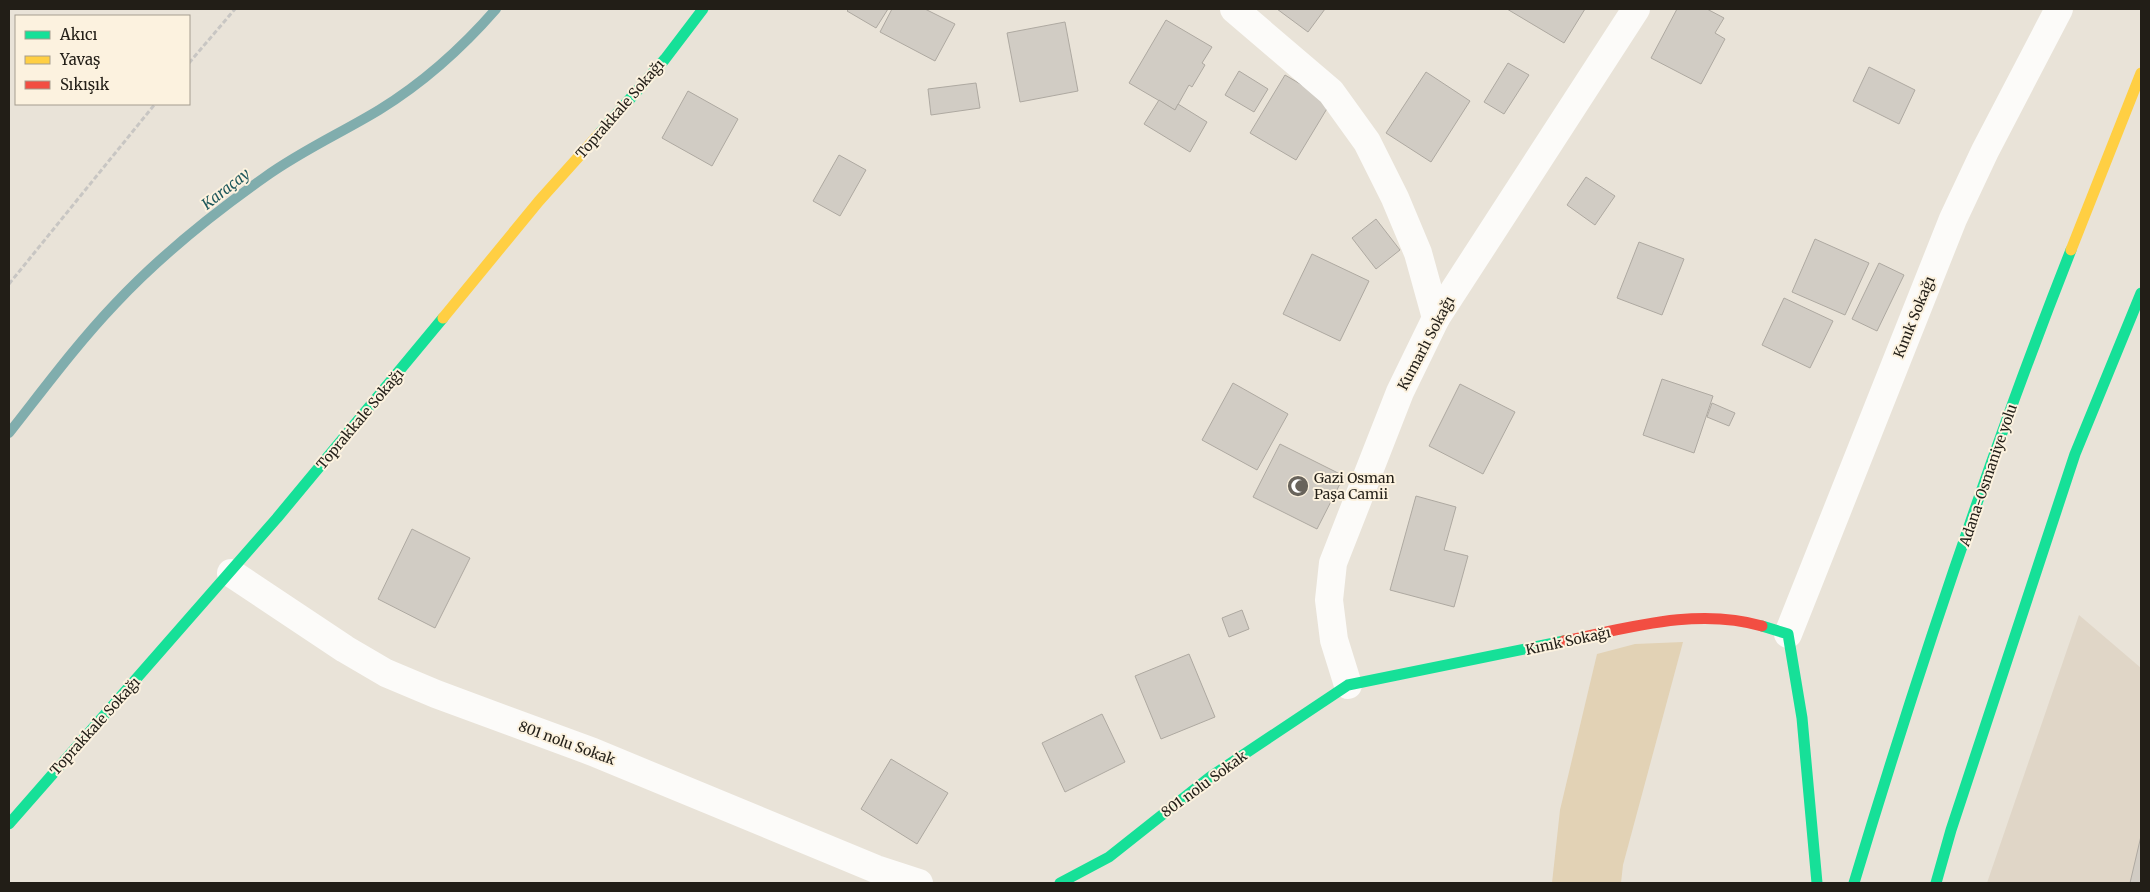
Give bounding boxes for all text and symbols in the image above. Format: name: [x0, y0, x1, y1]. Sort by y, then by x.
legend: [15, 15, 190, 105]
text: Akıcı: [59, 25, 98, 44]
text: Yavaş: [59, 50, 100, 69]
street label: Toprakkale Sokağı: [572, 55, 668, 162]
text: Sıkışık: [60, 75, 110, 94]
water label: Karaçay: [197, 164, 254, 214]
street label: Kınık Sokağı: [1889, 273, 1939, 360]
street label: Kumarlı Sokağı: [1394, 292, 1459, 393]
street label: Toprakkale Sokağı: [313, 365, 408, 473]
street label: Adana-Osmaniye yolu: [1955, 401, 2021, 549]
place label: Gazi Osman Paşa Camii: [1314, 469, 1395, 503]
mosque icon: Gazi Osman Paşa Camii: [1286, 474, 1310, 498]
street label: Kınık Sokağı: [1524, 623, 1613, 659]
street label: Toprakkale Sokağı: [46, 673, 144, 779]
street label: 801 nolu Sokak: [516, 717, 618, 769]
street label: 801 nolu Sokak: [1158, 747, 1251, 821]

